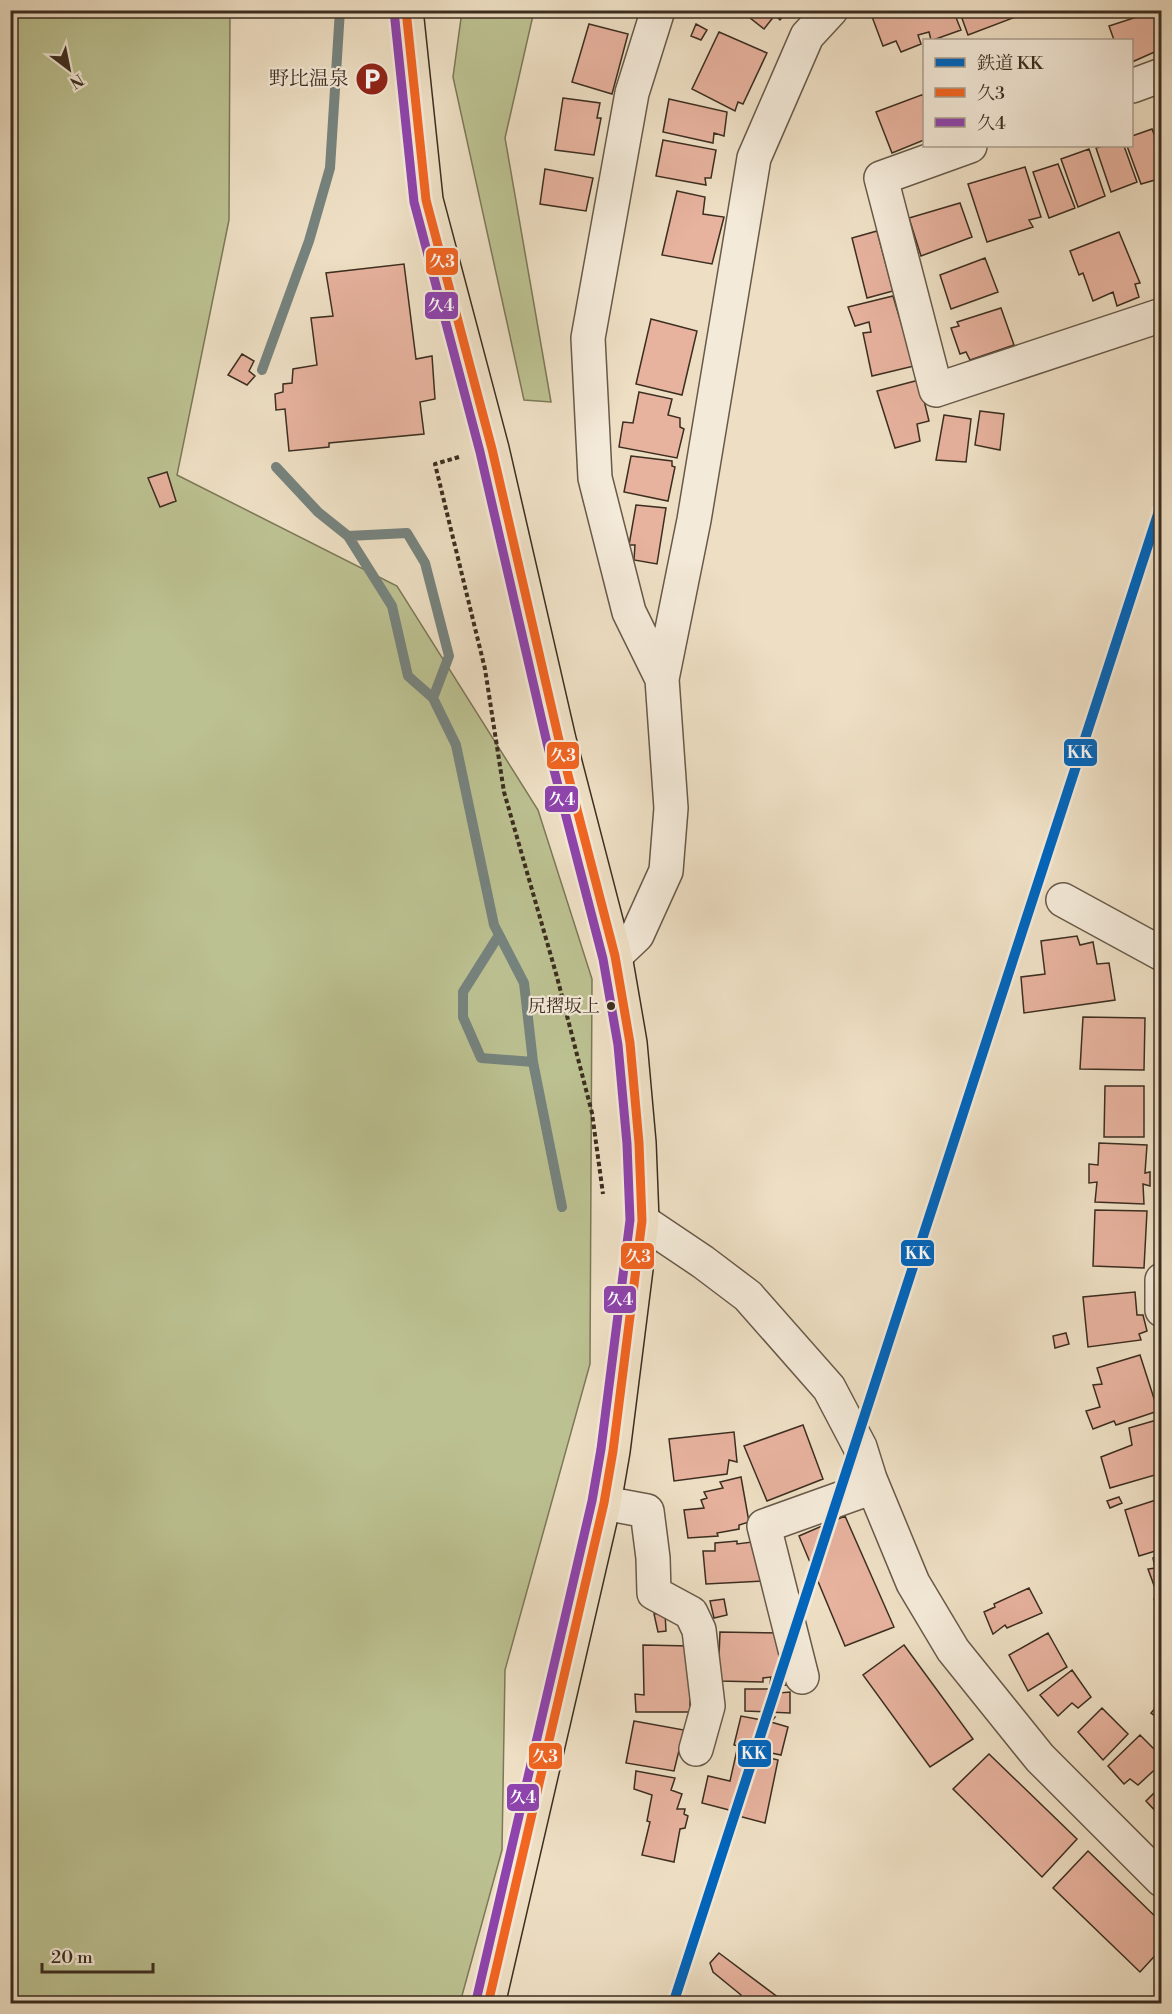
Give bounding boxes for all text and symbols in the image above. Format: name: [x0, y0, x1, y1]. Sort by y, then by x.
north arrow: [39, 39, 99, 99]
legend: [923, 39, 1133, 147]
text: 鉄道 KK: [977, 52, 1045, 75]
parking icon: 野比温泉: [354, 61, 390, 97]
place label: 野比温泉: [269, 67, 349, 92]
text: N: [65, 69, 87, 93]
text: 久3: [977, 82, 1005, 105]
text: 久4: [977, 112, 1006, 135]
line badge: 久3: [425, 247, 459, 276]
text: 久3: [429, 252, 455, 272]
line badge: 久4: [424, 291, 459, 320]
text: 久4: [428, 296, 455, 316]
line badge: KK: [1063, 738, 1098, 767]
line badge: 久3: [546, 741, 580, 770]
text: KK: [1067, 743, 1094, 763]
text: 久3: [550, 746, 576, 766]
line badge: 久4: [544, 785, 579, 813]
text: 久4: [549, 790, 576, 810]
place label: 尻摺坂上: [528, 995, 600, 1018]
marker: 尻摺坂上: [605, 1000, 617, 1012]
line badge: KK: [900, 1239, 935, 1267]
line badge: 久3: [620, 1242, 655, 1270]
text: KK: [905, 1244, 932, 1264]
text: 久3: [625, 1247, 651, 1267]
line badge: 久4: [603, 1285, 637, 1314]
text: 久4: [607, 1290, 634, 1310]
line badge: KK: [737, 1739, 772, 1768]
line badge: 久3: [528, 1742, 563, 1770]
text: KK: [741, 1744, 768, 1764]
text: 久3: [532, 1747, 558, 1767]
line badge: 久4: [506, 1783, 540, 1812]
text: 久4: [510, 1788, 537, 1808]
scale bar: [42, 1936, 153, 1974]
text: 20 m: [51, 1946, 93, 1969]

